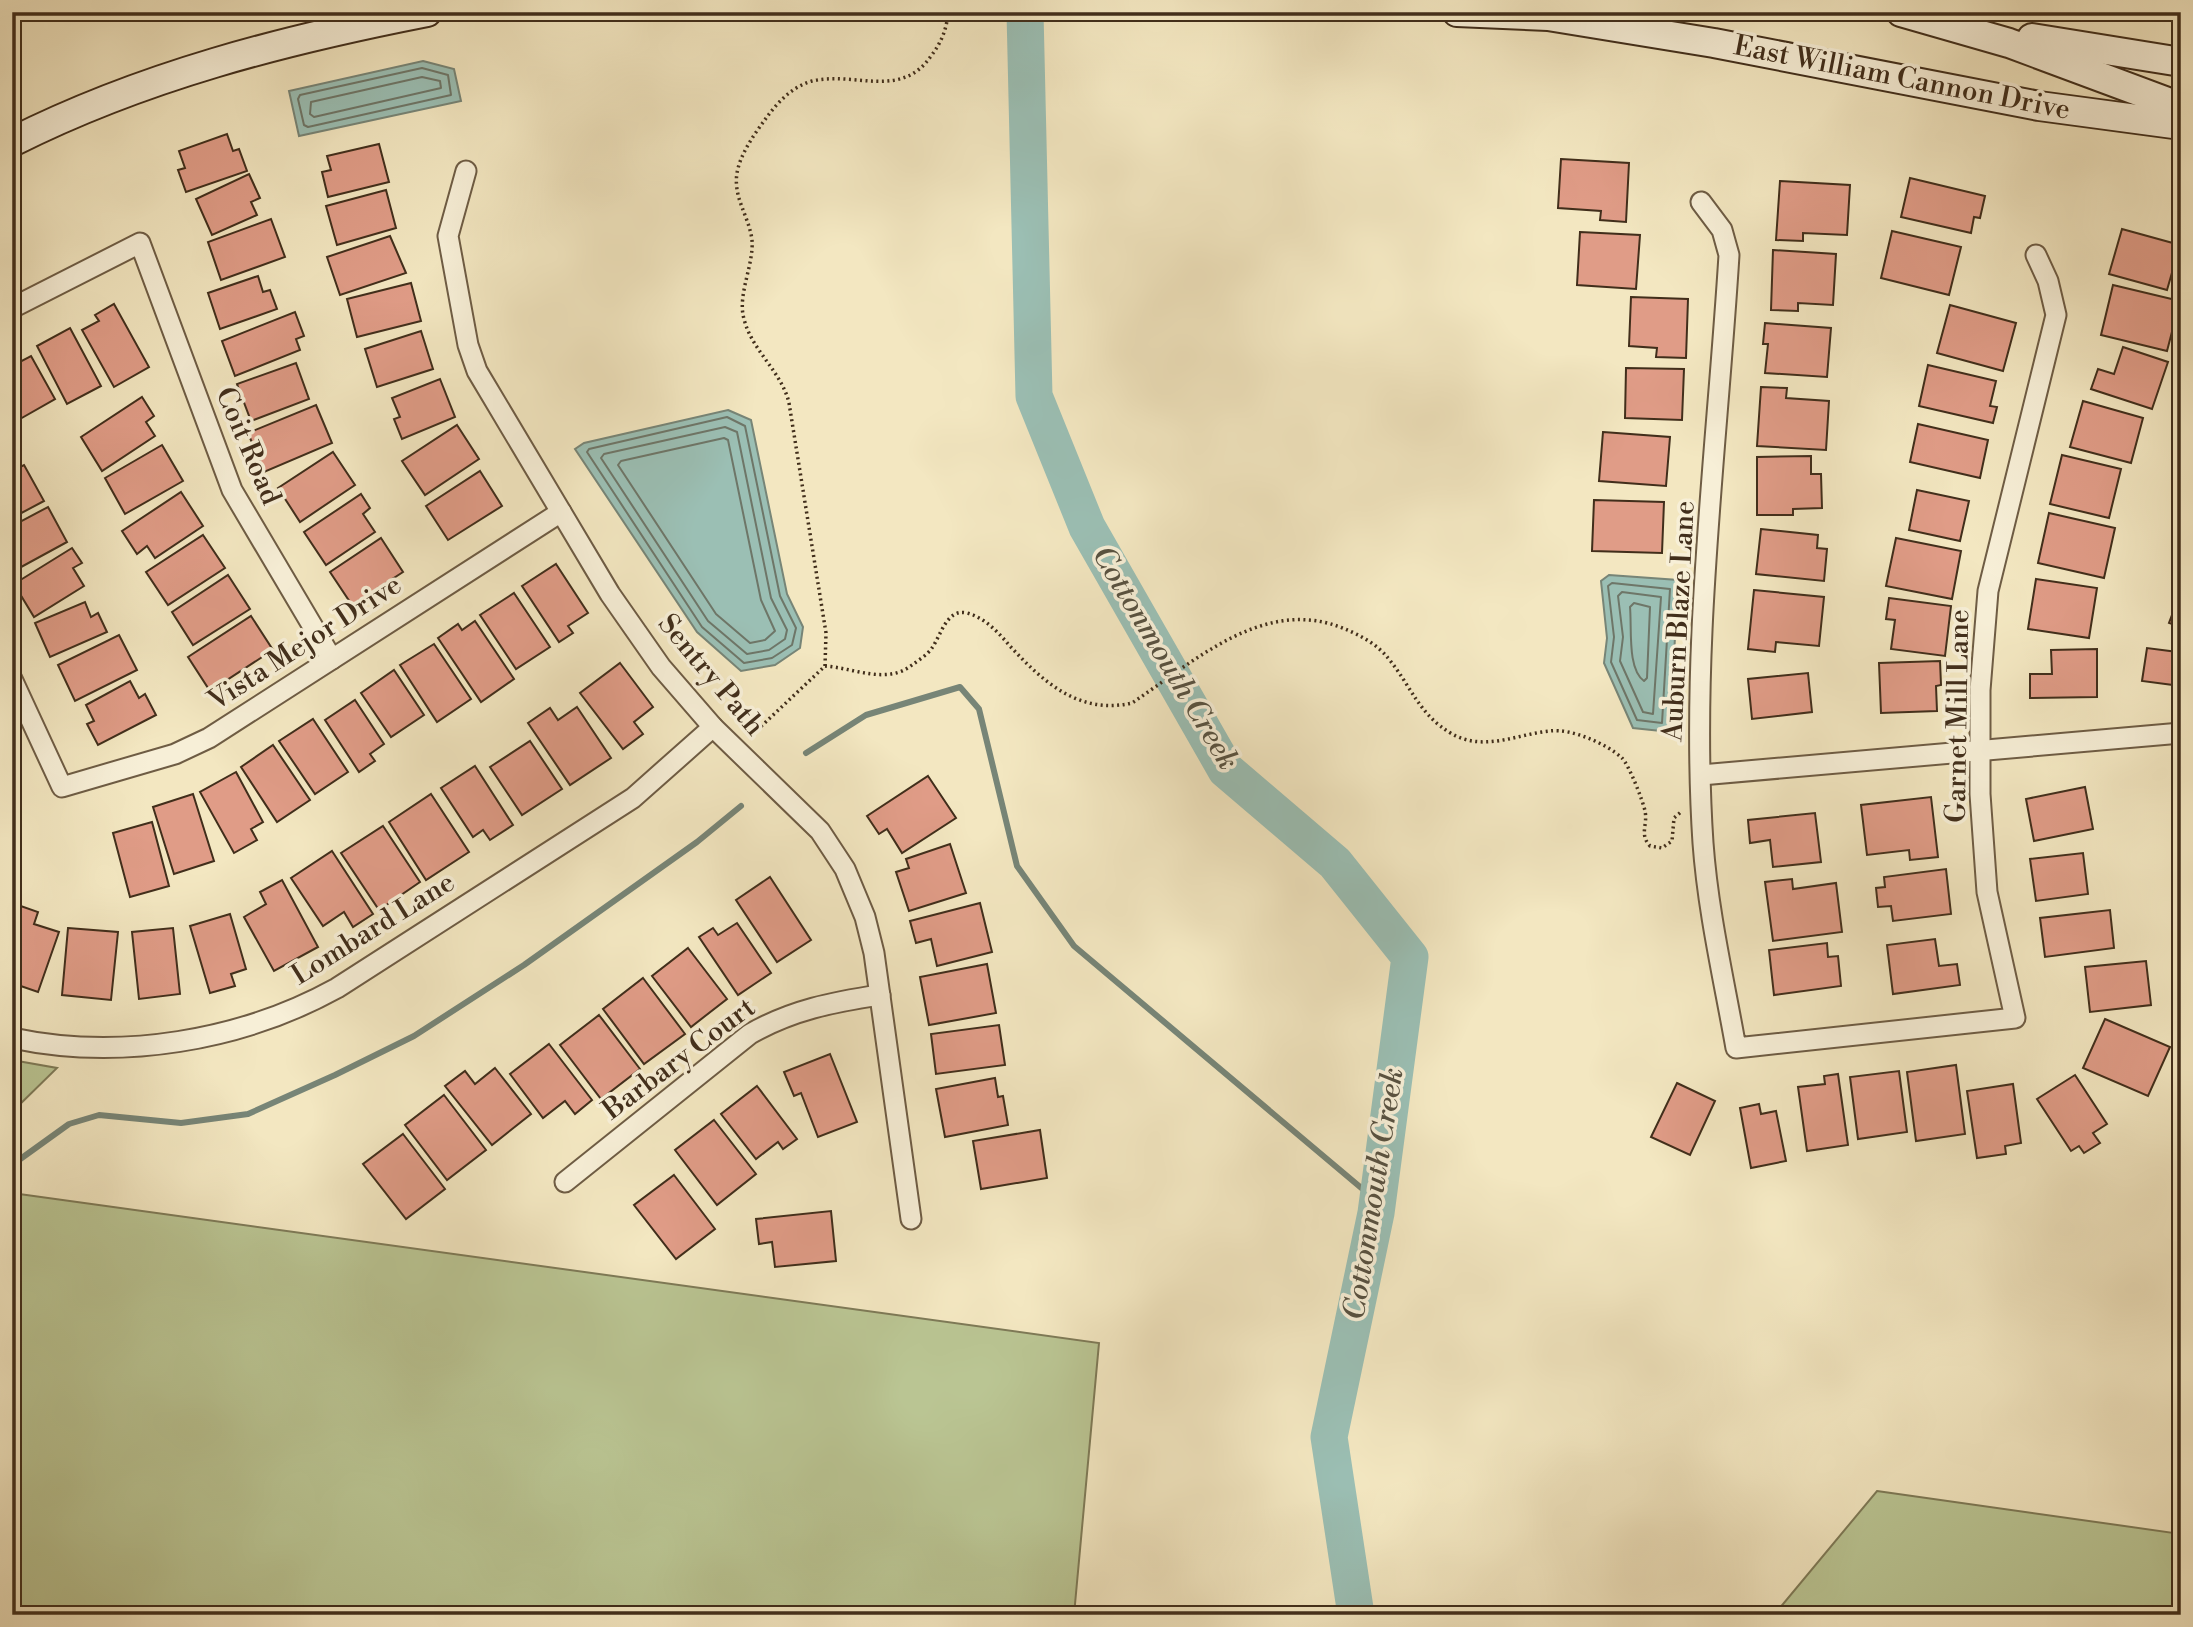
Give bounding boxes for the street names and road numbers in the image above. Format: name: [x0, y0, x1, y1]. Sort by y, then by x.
street label: East William Cannon Drive: [1731, 28, 2073, 128]
street label: Coit Road: [208, 382, 288, 510]
street label: Auburn Blaze Lane: [1655, 500, 1703, 743]
street label: Vista Mejor Drive: [201, 567, 408, 719]
street label: Sentry Path: [650, 607, 772, 743]
street label: Garnet Mill Lane: [1939, 609, 1977, 823]
street label: Lombard Lane: [285, 865, 461, 993]
street label: Barbary Court: [595, 990, 762, 1128]

